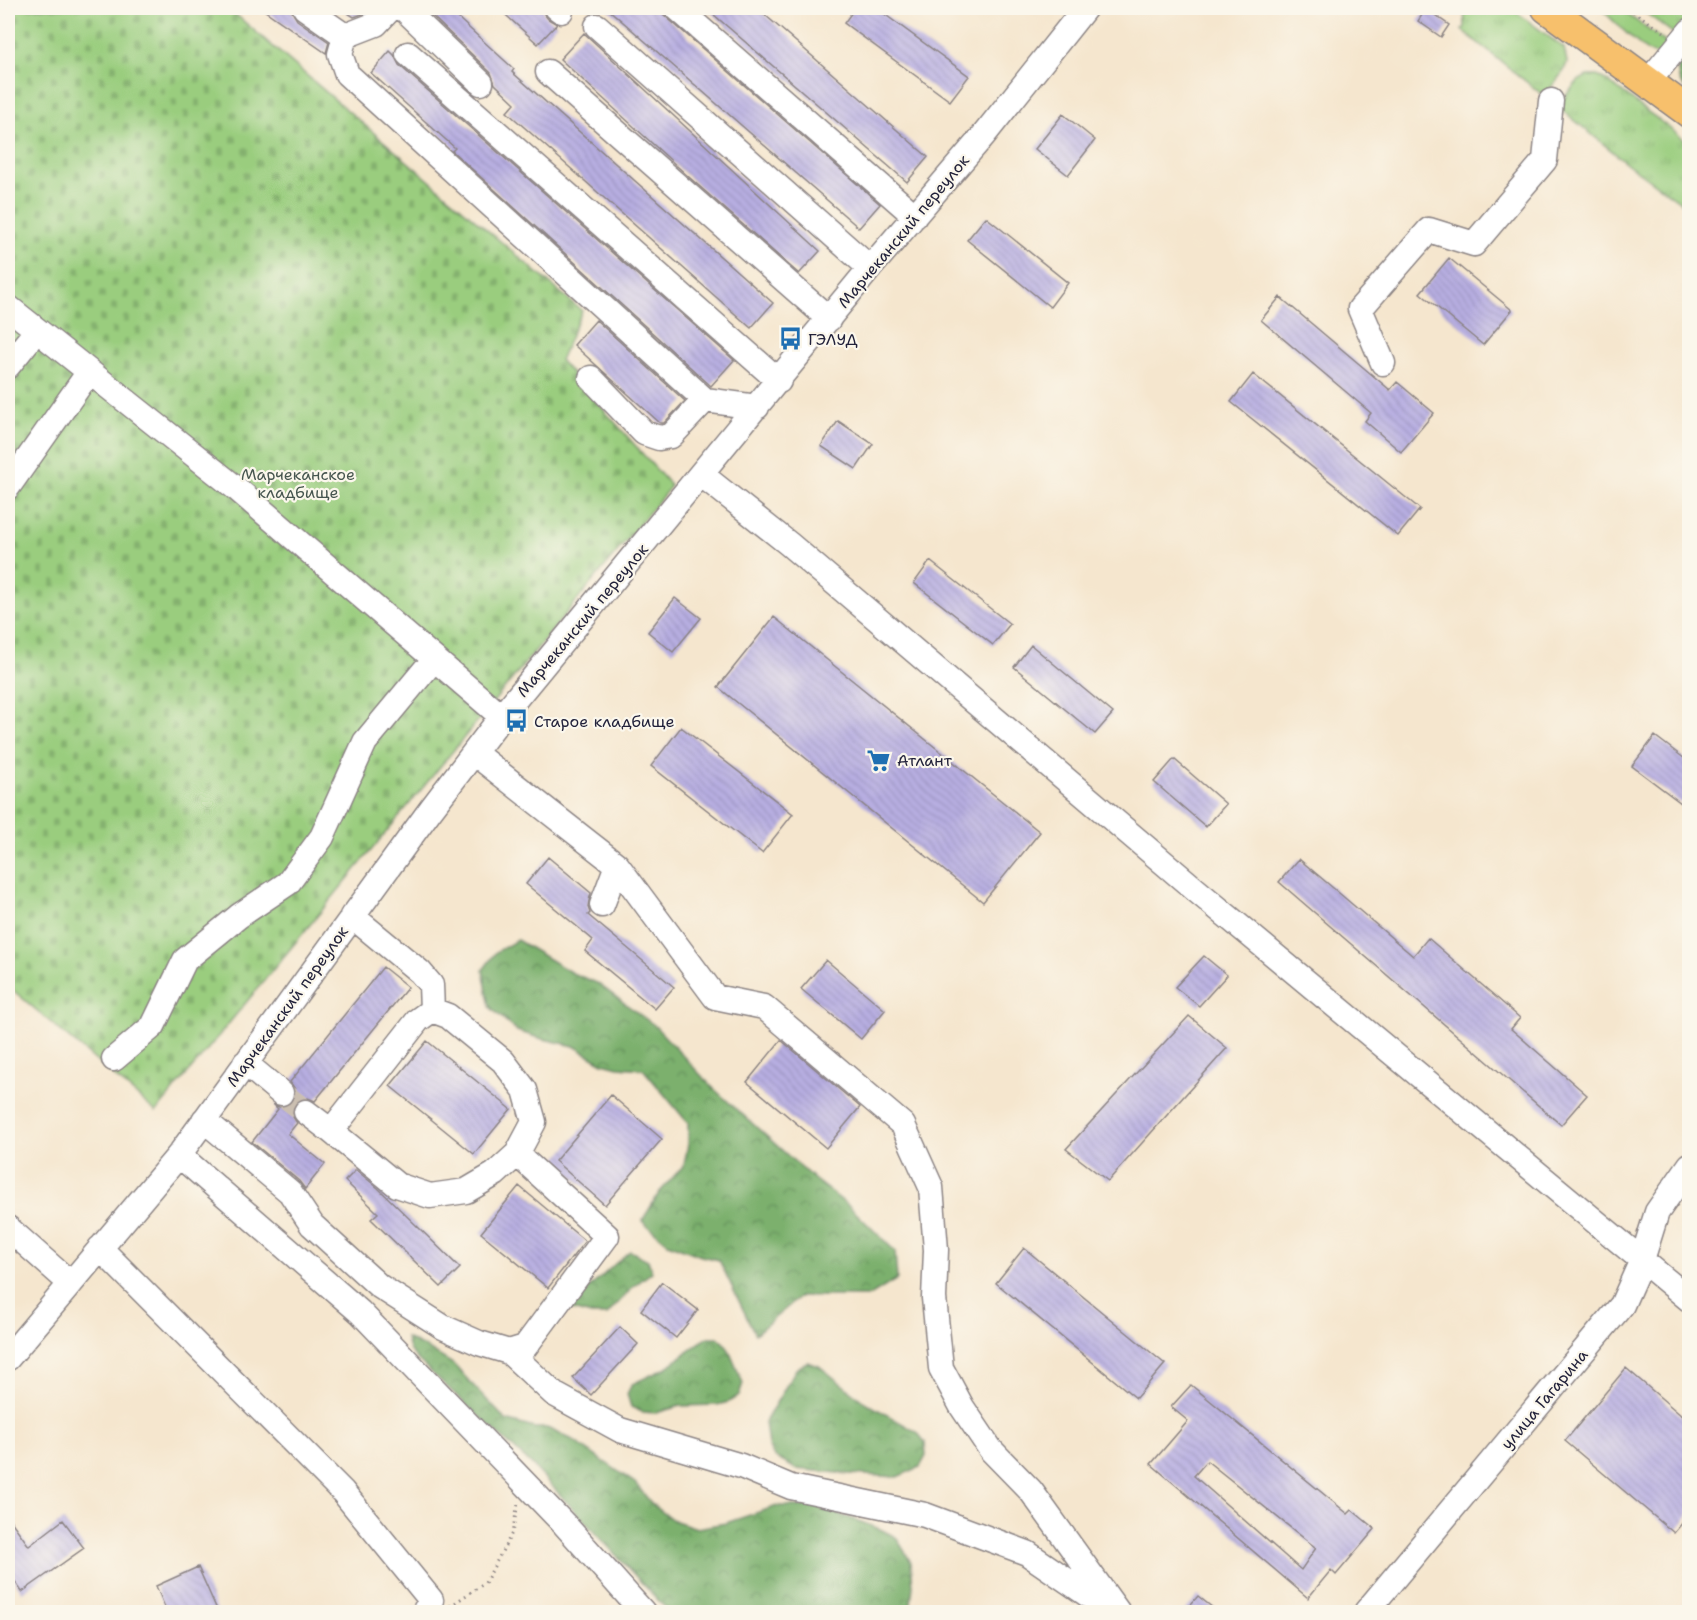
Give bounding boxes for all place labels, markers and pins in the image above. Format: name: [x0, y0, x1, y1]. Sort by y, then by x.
bus stop icon: ГЭЛУД: [777, 326, 803, 352]
place label: ГЭЛУД: [808, 329, 858, 350]
bus stop icon: Старое кладбище: [503, 708, 529, 734]
place label: Старое кладбище: [534, 711, 675, 732]
supermarket icon: Атлант: [866, 747, 892, 773]
place label: Атлант: [897, 750, 953, 771]

